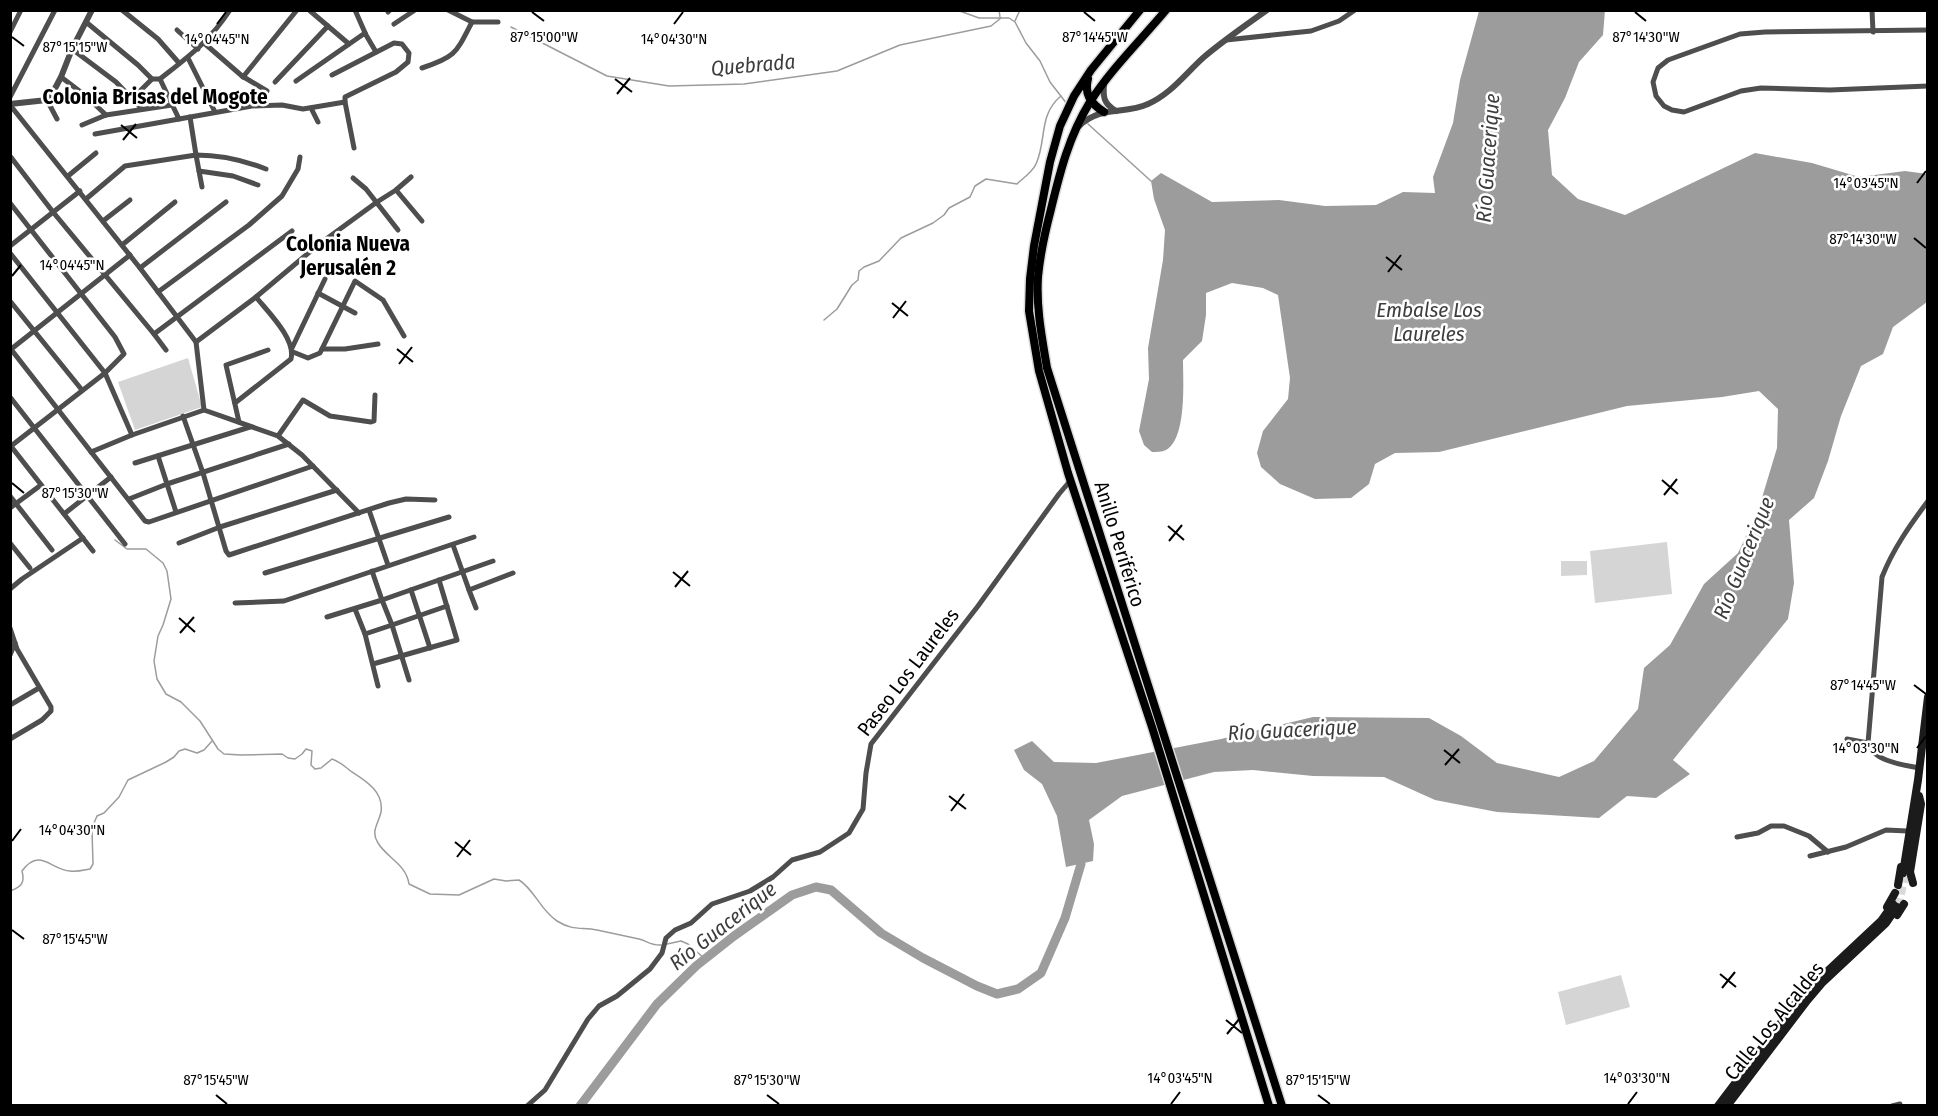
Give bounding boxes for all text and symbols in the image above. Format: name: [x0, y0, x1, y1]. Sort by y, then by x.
text: 87°15'00"W: [510, 28, 578, 46]
text: 87°14'45"W: [1062, 28, 1128, 46]
text: 87°14'30"W: [1612, 28, 1680, 46]
text: 14°04'45"N: [184, 30, 250, 48]
text: 14°04'30"N: [641, 30, 707, 48]
text: 87°15'15"W: [42, 38, 108, 56]
water label: Quebrada: [710, 48, 796, 82]
district label: Colonia Brisas del Mogote: [42, 84, 268, 110]
water label: Río Guacerique: [1471, 93, 1505, 223]
text: 14°03'45"N: [1833, 174, 1899, 192]
text: 87°14'30"W: [1829, 230, 1897, 248]
district label: Colonia Nueva Jerusalén 2: [286, 231, 410, 281]
text: 14°04'45"N: [39, 256, 105, 274]
water label: Embalse Los Laureles: [1376, 297, 1482, 347]
street label: Anillo Periférico: [1090, 478, 1150, 610]
text: 87°15'30"W: [41, 484, 109, 502]
water label: Río Guacerique: [1708, 493, 1780, 623]
street label: Paseo Los Laureles: [852, 603, 964, 741]
text: 87°14'45"W: [1830, 676, 1896, 694]
water label: Río Guacerique: [1227, 714, 1357, 746]
text: 14°03'30"N: [1833, 739, 1899, 757]
text: 14°04'30"N: [39, 821, 105, 839]
water label: Río Guacerique: [664, 876, 782, 976]
text: 87°15'45"W: [42, 930, 108, 948]
street label: Calle Los Alcaldes: [1719, 957, 1829, 1085]
text: 14°03'45"N: [1147, 1069, 1213, 1087]
text: 14°03'30"N: [1604, 1069, 1670, 1087]
text: 87°15'45"W: [183, 1071, 249, 1089]
text: 87°15'30"W: [733, 1071, 801, 1089]
text: 87°15'15"W: [1285, 1071, 1351, 1089]

